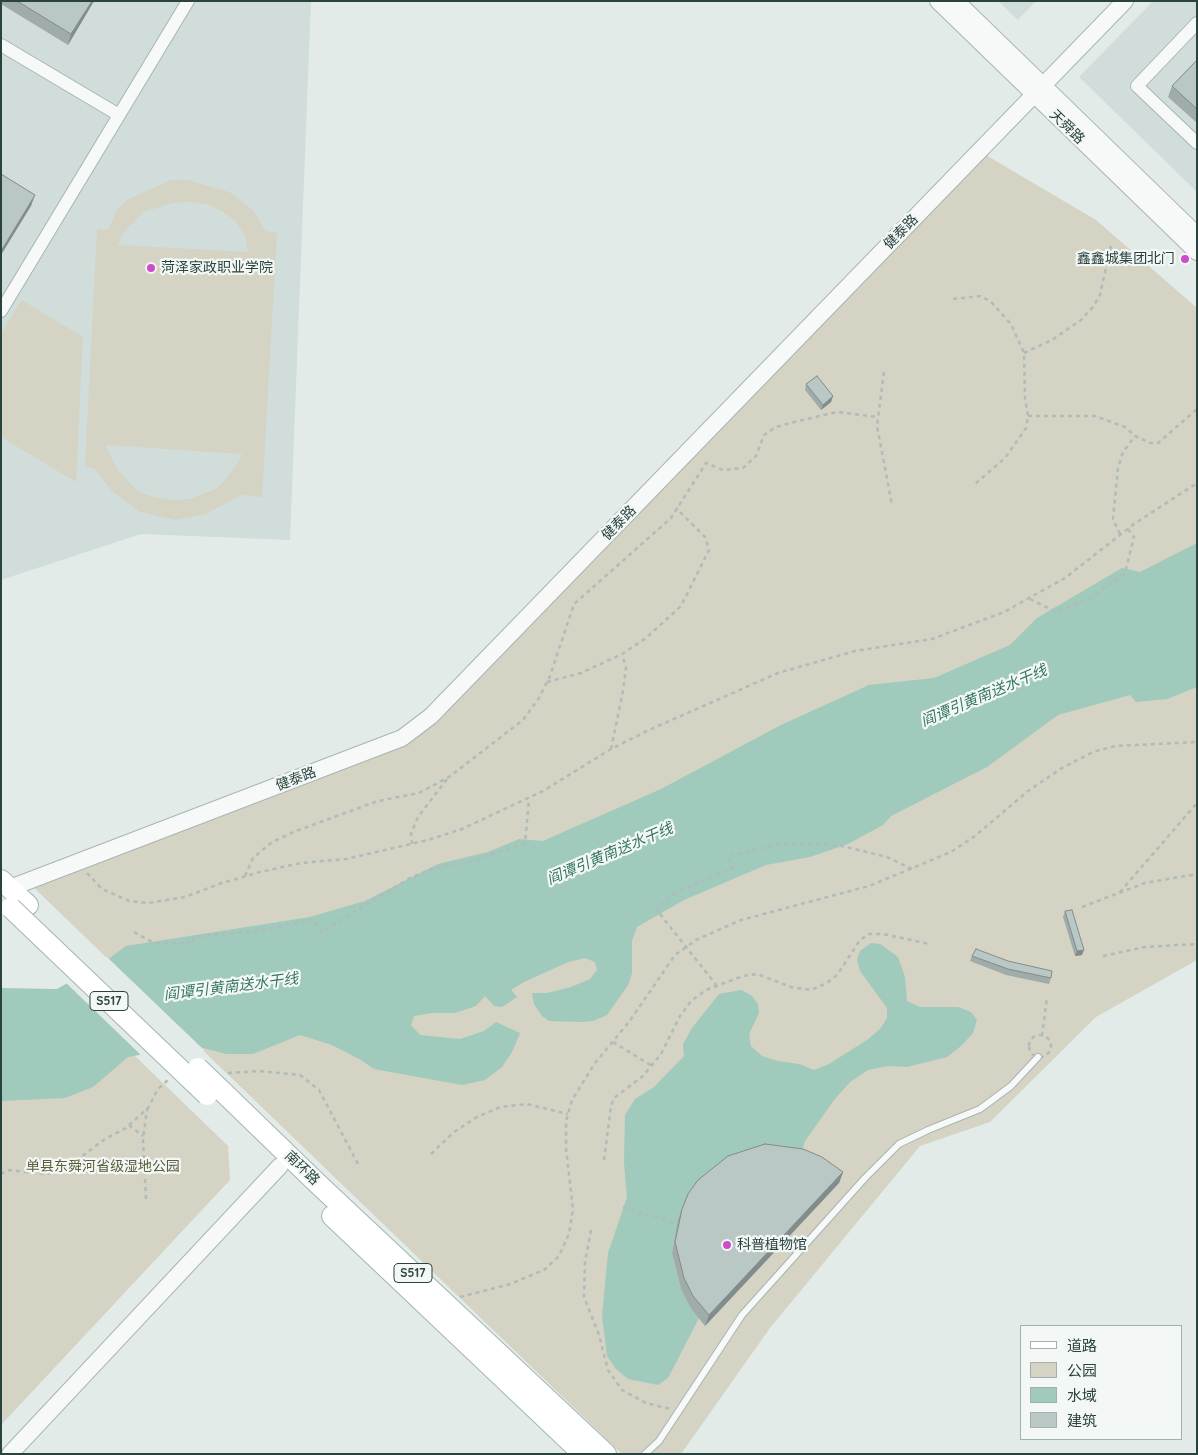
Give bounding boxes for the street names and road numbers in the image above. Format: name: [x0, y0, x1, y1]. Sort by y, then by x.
street label: 天舜路: [1046, 106, 1088, 148]
street label: 健泰路: [880, 211, 922, 253]
street label: 健泰路: [598, 502, 640, 544]
street label: 健泰路: [273, 764, 319, 794]
road number: S517: [90, 991, 128, 1010]
street label: 南环路: [281, 1147, 323, 1189]
road number: S517: [394, 1264, 432, 1282]

